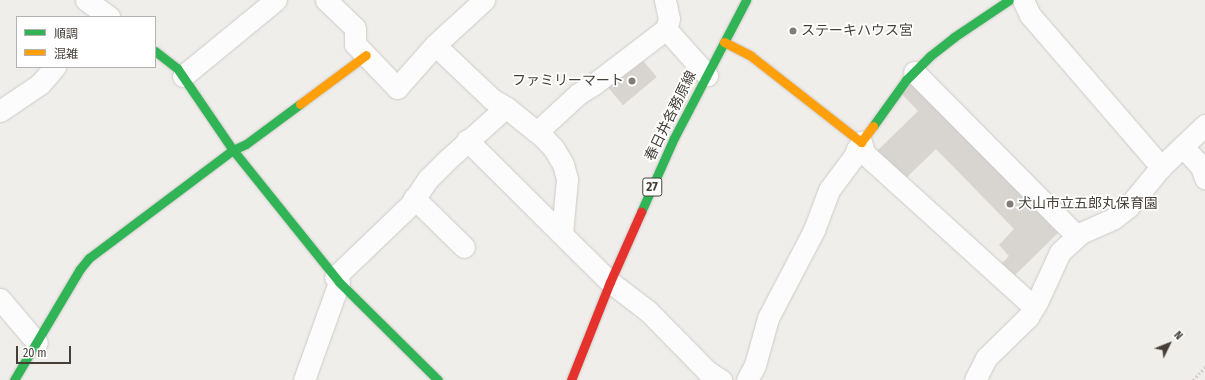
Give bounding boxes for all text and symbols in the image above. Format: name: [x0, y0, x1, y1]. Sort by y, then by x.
legend: [16, 16, 156, 68]
place label: ステーキハウス宮: [801, 23, 913, 39]
marker: ステーキハウス宮: [788, 26, 798, 36]
text: 順調: [54, 27, 78, 41]
text: 混雑: [54, 47, 78, 61]
street label: 春日井各務原線: [642, 68, 700, 164]
place label: ファミリーマート: [512, 73, 624, 89]
marker: ファミリーマート: [627, 76, 637, 86]
road number: 27: [642, 176, 662, 198]
place label: 犬山市立五郎丸保育園: [1018, 196, 1158, 212]
marker: 犬山市立五郎丸保育園: [1005, 199, 1015, 209]
north arrow: [1149, 324, 1189, 364]
text: N: [1171, 329, 1185, 342]
scale bar: [18, 338, 73, 364]
text: 20 m: [23, 346, 47, 360]

